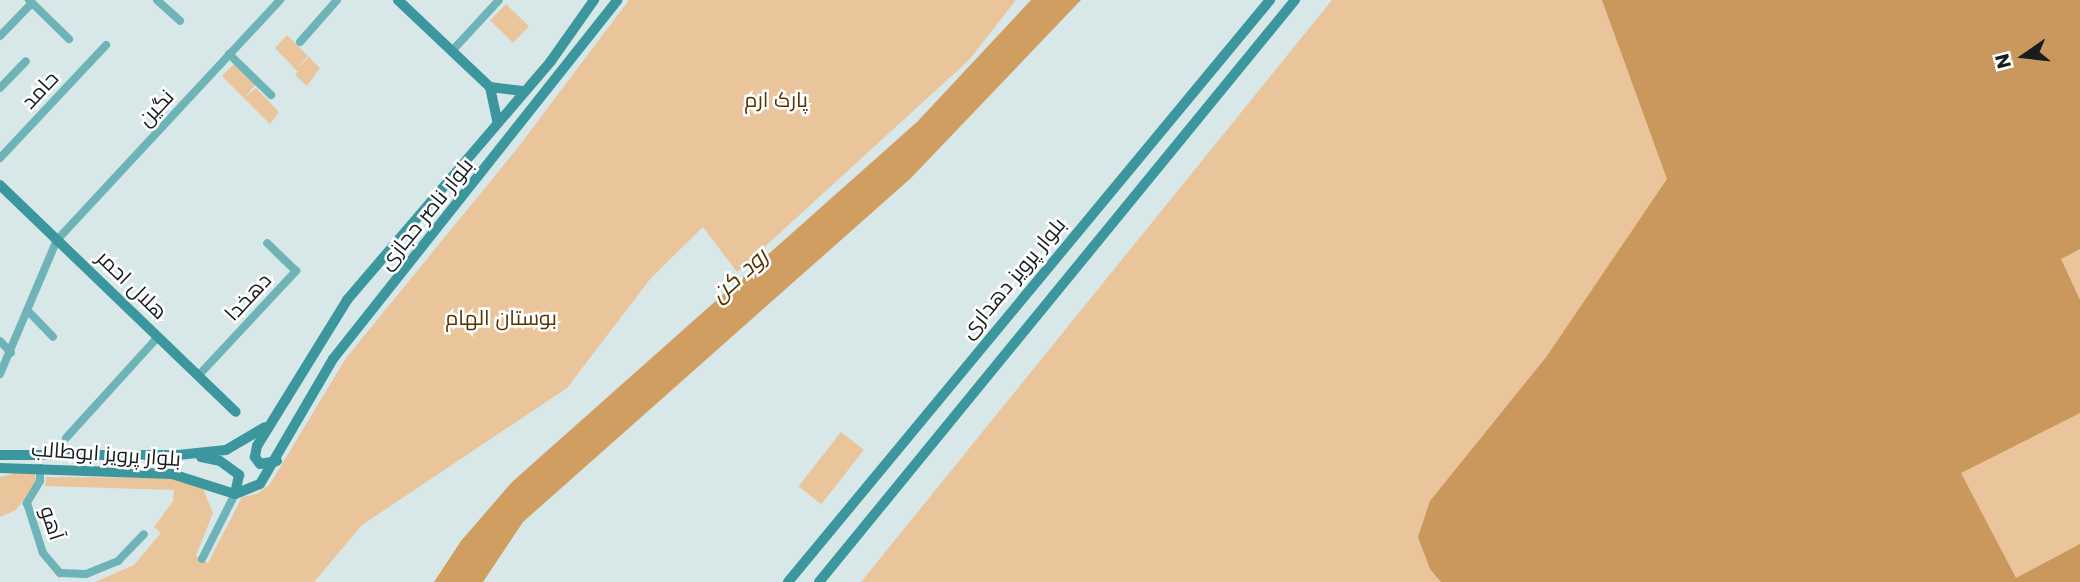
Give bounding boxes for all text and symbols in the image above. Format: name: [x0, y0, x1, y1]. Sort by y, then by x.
north arrow: [1989, 21, 2059, 91]
text: N: [1988, 51, 2018, 71]
street label: حامد: [16, 66, 64, 114]
street label: نگین: [133, 84, 179, 132]
park label: پارک ارم: [744, 87, 808, 113]
street label: بلوار ناصر حجازی: [373, 153, 479, 275]
street label: بلوار پرویز دهداری: [955, 212, 1071, 344]
water label: رود کن: [705, 242, 773, 308]
street label: هلال احمر: [92, 245, 172, 325]
street label: دهخدا: [220, 268, 276, 326]
park label: بوستان الهام: [445, 305, 557, 331]
street label: بلوار پرویز ابوطالب: [30, 436, 182, 472]
street label: آهو: [35, 503, 69, 543]

